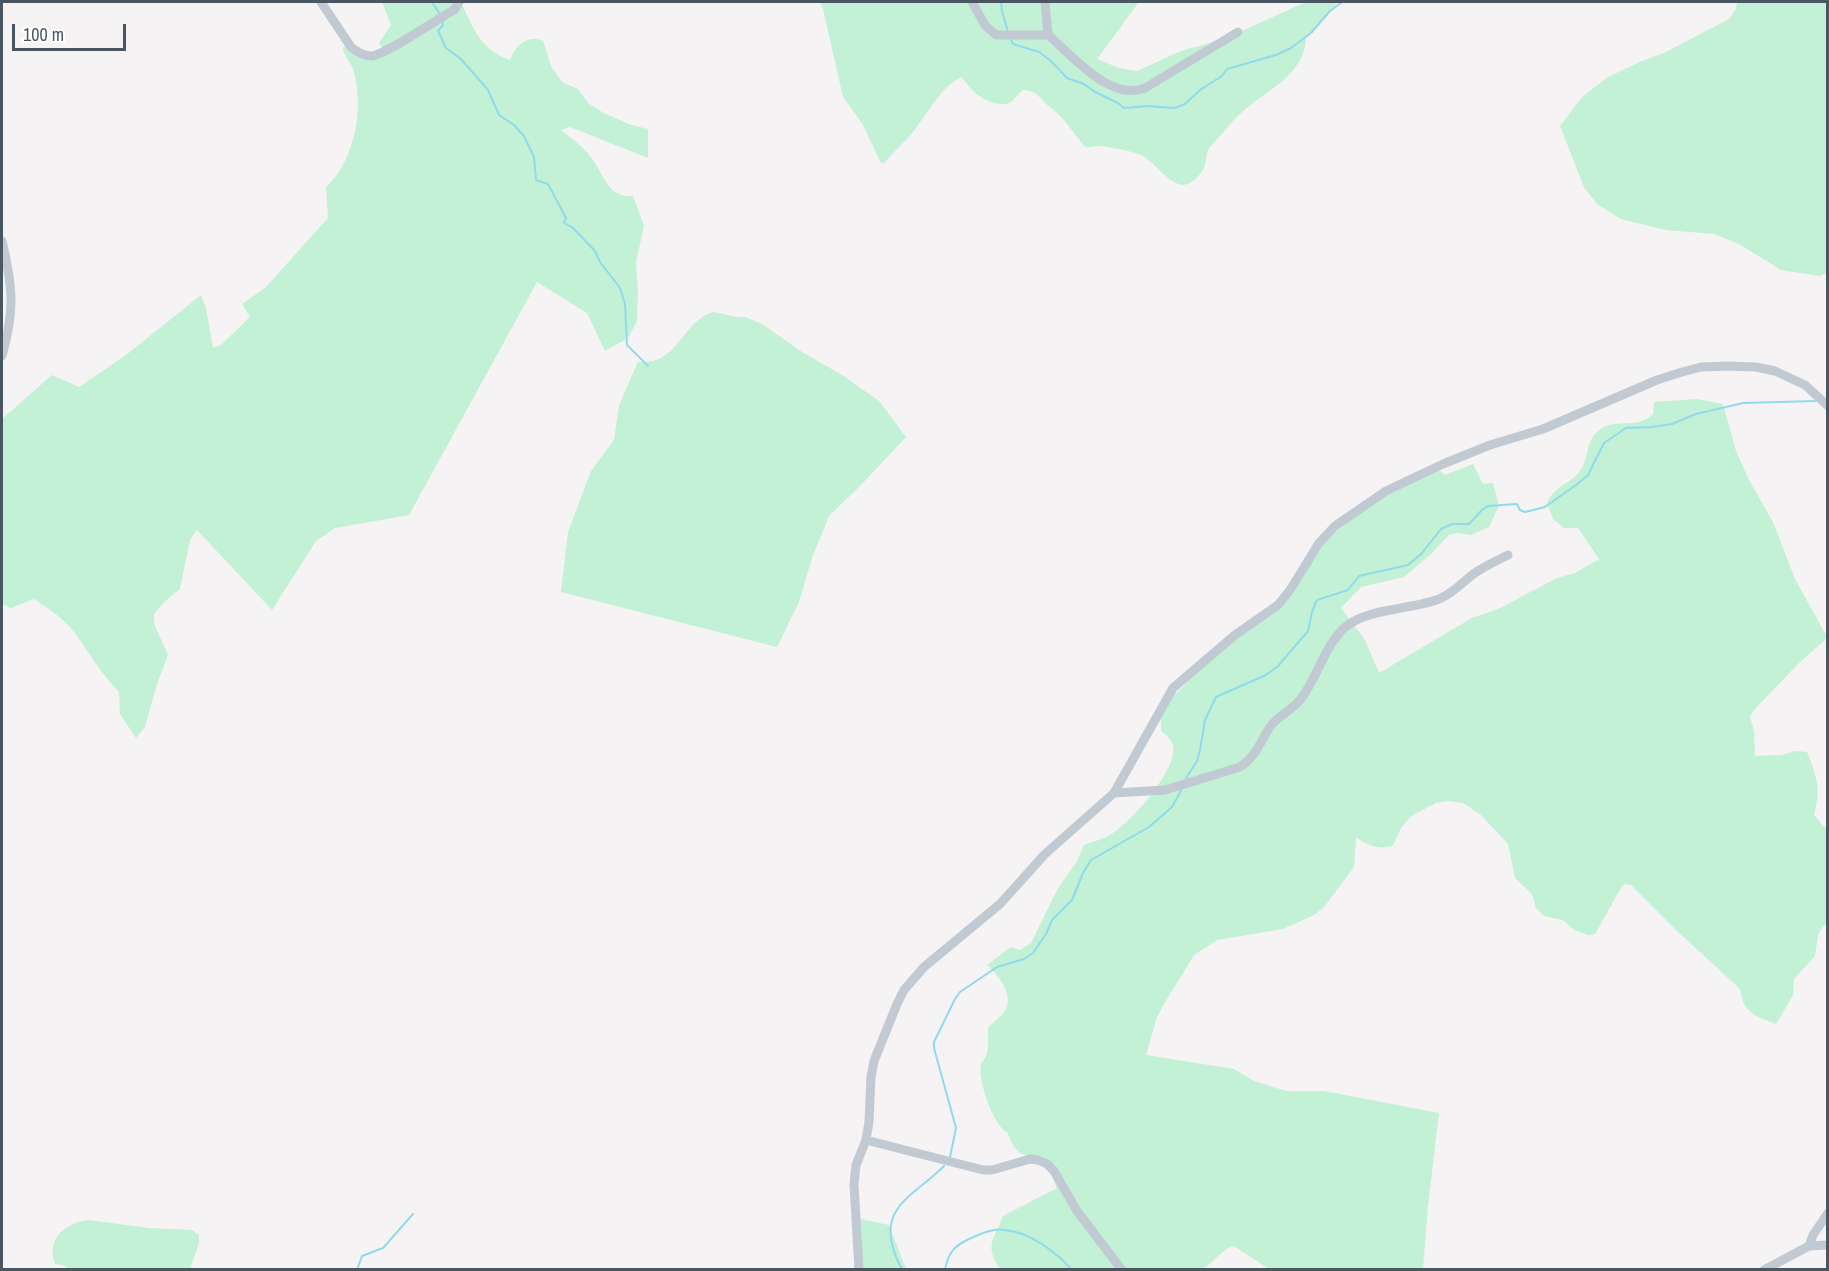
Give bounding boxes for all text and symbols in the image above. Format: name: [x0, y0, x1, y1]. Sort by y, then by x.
scale bar: [15, 12, 129, 50]
text: 100 m: [23, 22, 64, 47]

